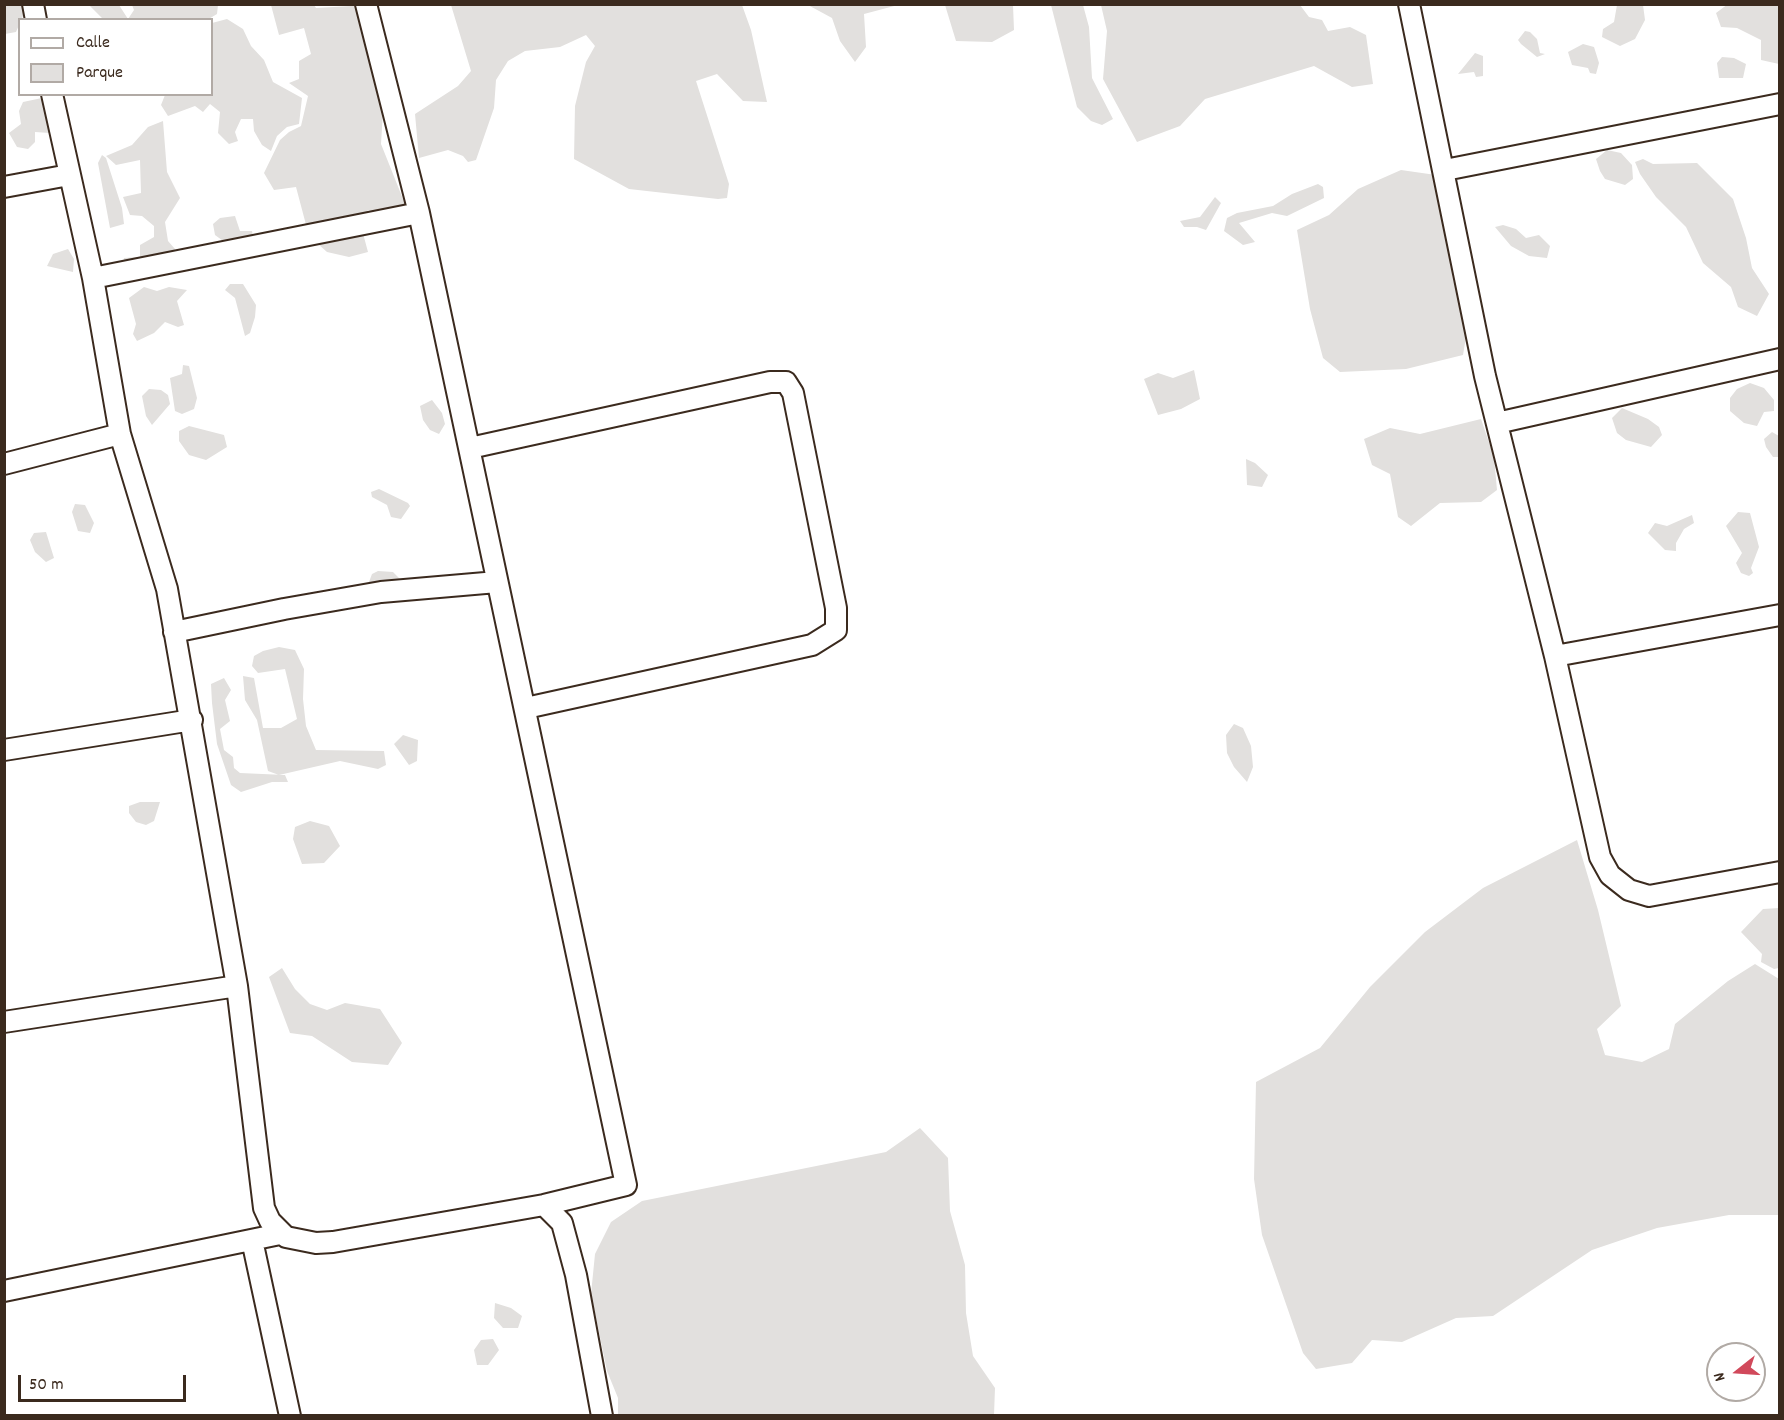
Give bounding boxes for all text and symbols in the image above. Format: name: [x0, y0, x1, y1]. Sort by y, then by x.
legend: [18, 18, 213, 96]
text: Calle: [76, 31, 110, 56]
text: Parque: [76, 61, 123, 86]
north arrow: [1706, 1342, 1766, 1402]
scale bar: [21, 1363, 189, 1401]
text: N: [1708, 1370, 1732, 1384]
text: 50 m: [29, 1373, 64, 1398]

